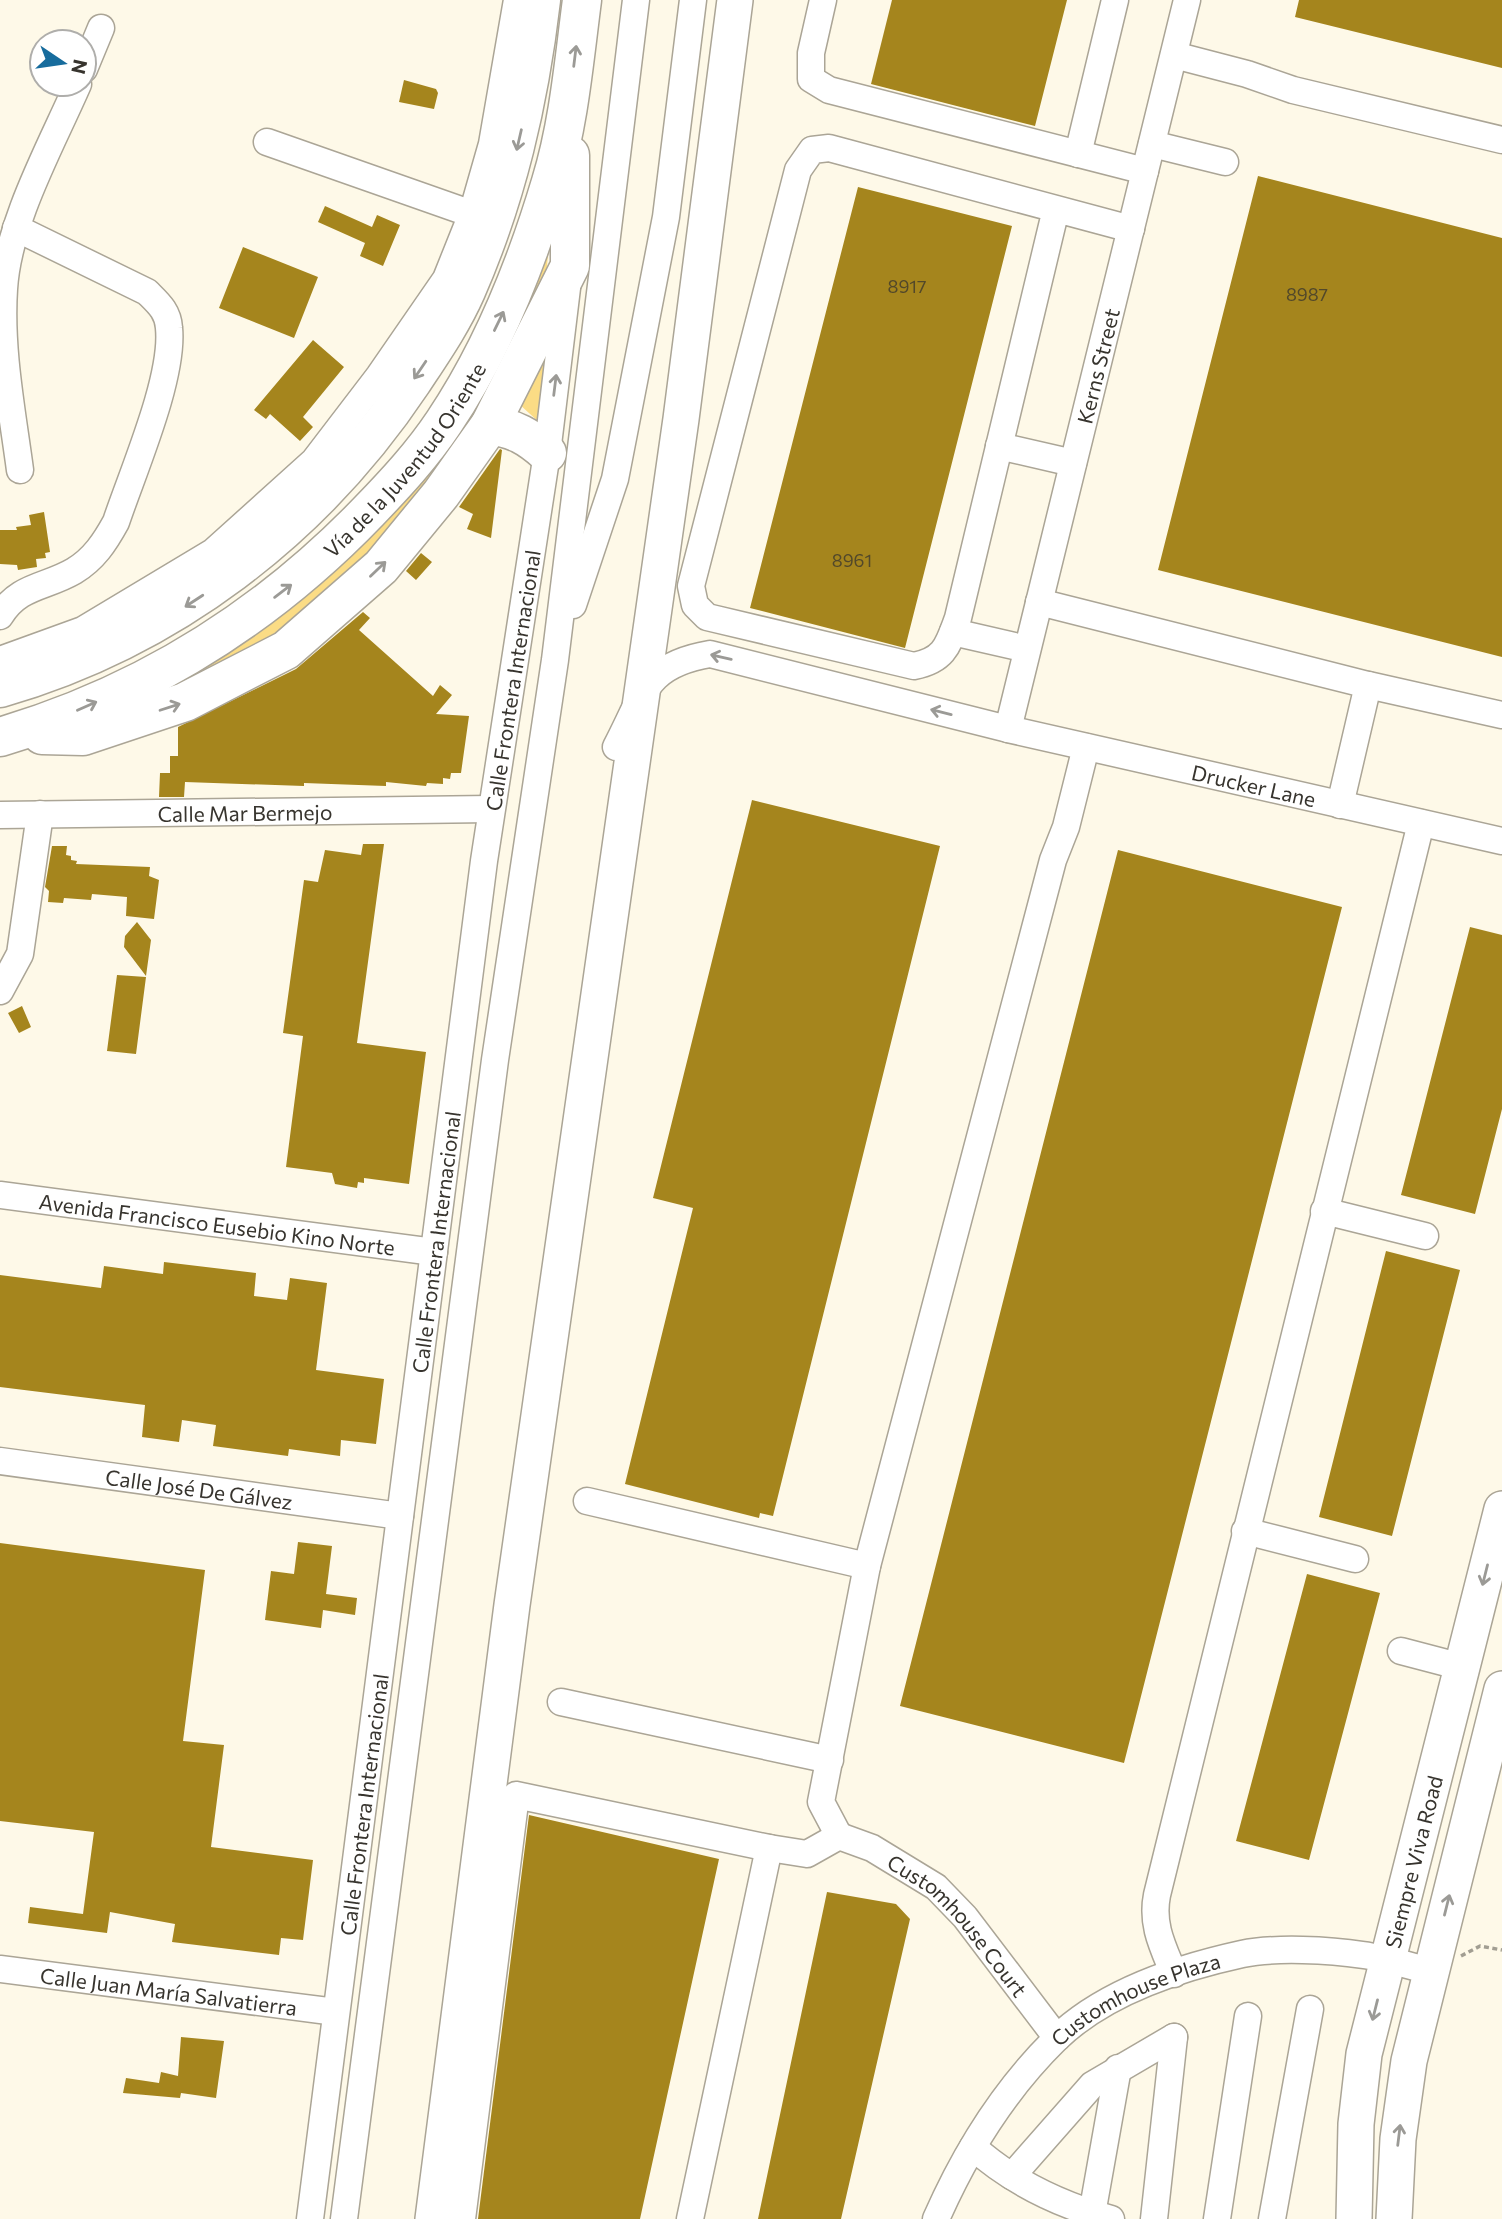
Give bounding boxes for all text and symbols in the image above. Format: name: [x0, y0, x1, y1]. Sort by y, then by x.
north arrow: [28, 28, 98, 98]
one-way arrow: [569, 45, 582, 68]
text: N: [67, 57, 93, 76]
one-way arrow: [511, 128, 525, 151]
house number: 8917: [887, 275, 927, 297]
house number: 8987: [1286, 283, 1328, 305]
street label: Kerns Street: [1071, 306, 1123, 426]
one-way arrow: [493, 311, 507, 332]
street label: Vía de la Juventud Oriente: [318, 358, 490, 562]
one-way arrow: [413, 360, 427, 380]
one-way arrow: [548, 374, 561, 397]
street label: Calle Frontera Internacional: [479, 548, 544, 813]
house number: 8961: [832, 549, 872, 571]
one-way arrow: [369, 561, 386, 578]
one-way arrow: [273, 584, 292, 599]
one-way arrow: [185, 593, 204, 608]
one-way arrow: [710, 650, 733, 663]
one-way arrow: [76, 699, 98, 712]
one-way arrow: [158, 700, 180, 713]
one-way arrow: [930, 705, 953, 718]
street label: Drucker Lane: [1189, 759, 1318, 811]
street label: Calle Mar Bermejo: [157, 798, 333, 826]
street label: Calle Frontera Internacional: [406, 1110, 464, 1374]
street label: Avenida Francisco Eusebio Kino Norte: [38, 1188, 397, 1259]
street label: Calle José De Gálvez: [104, 1463, 294, 1514]
one-way arrow: [1478, 1563, 1491, 1586]
street label: Calle Frontera Internacional: [334, 1672, 392, 1937]
street label: Siempre Viva Road: [1379, 1773, 1447, 1951]
street label: Customhouse Court: [883, 1848, 1033, 2001]
one-way arrow: [1441, 1894, 1454, 1916]
street label: Customhouse Plaza: [1045, 1947, 1223, 2050]
street label: Calle Juan María Salvatierra: [39, 1962, 299, 2019]
one-way arrow: [1368, 1998, 1381, 2020]
one-way arrow: [1392, 2124, 1405, 2146]

